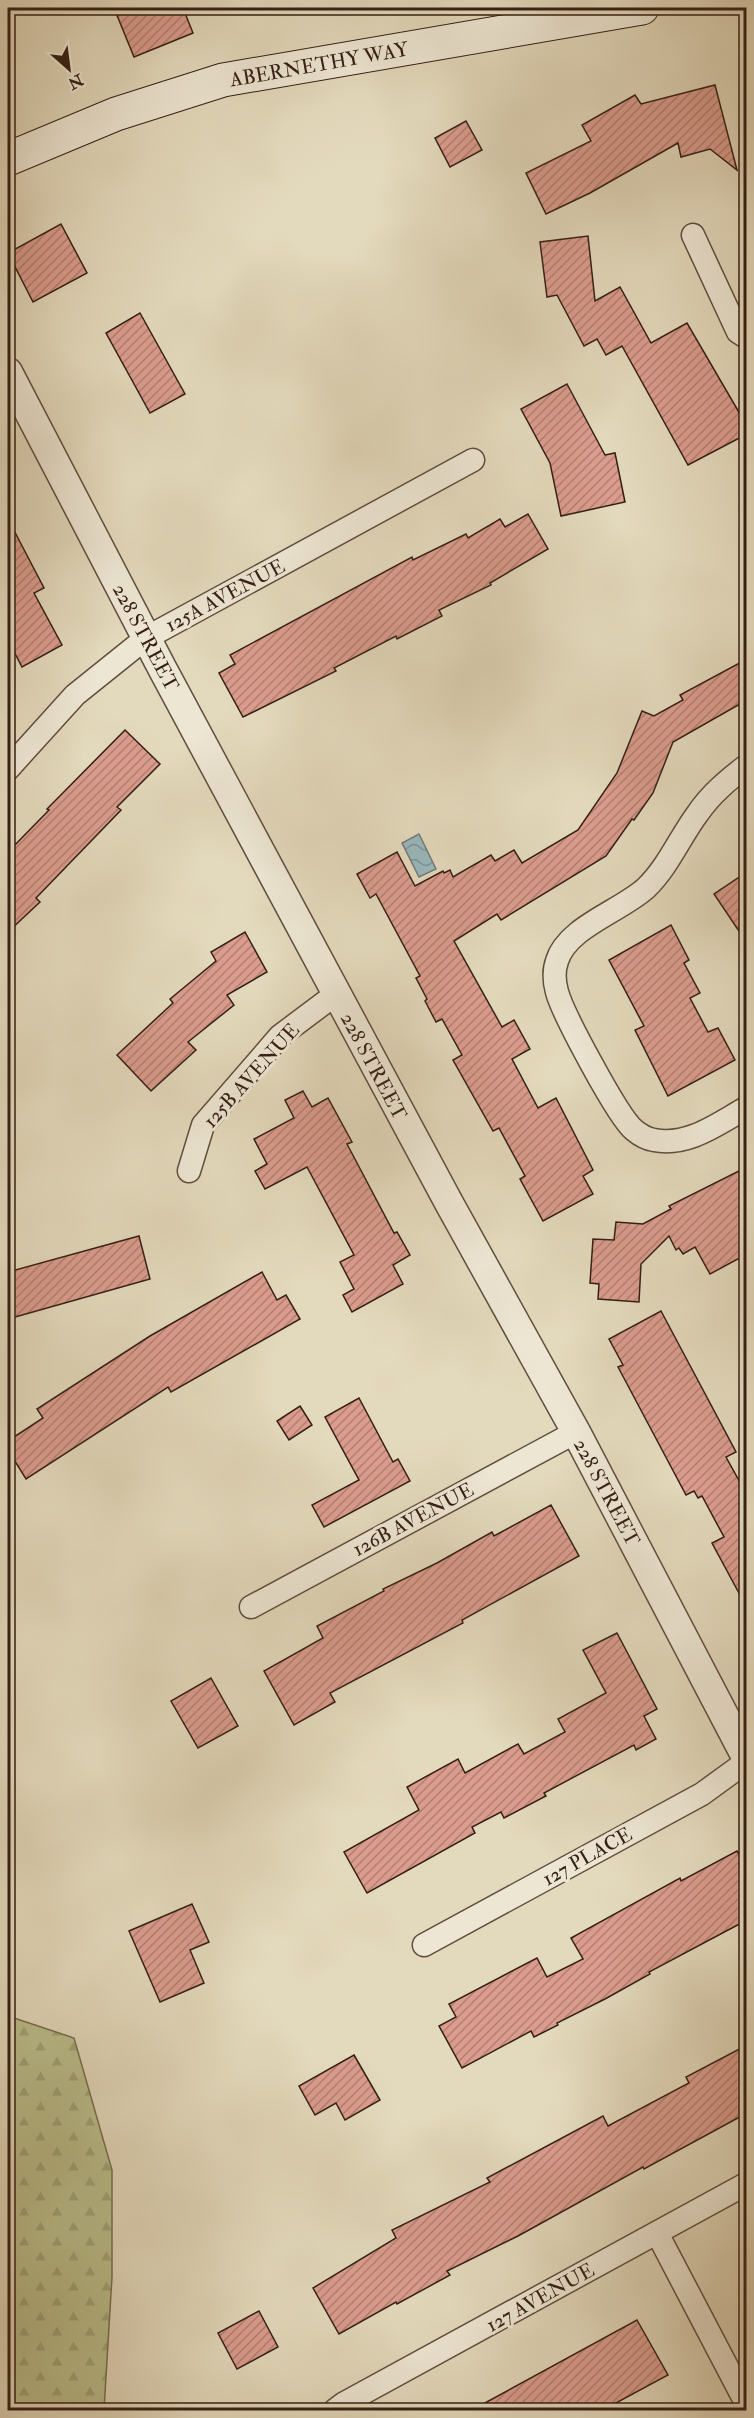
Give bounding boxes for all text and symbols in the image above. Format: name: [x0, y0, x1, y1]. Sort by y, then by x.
street label: ABERNETHY WAY: [227, 36, 412, 93]
north arrow: [39, 39, 99, 99]
text: N: [64, 69, 87, 94]
street label: 125A AVENUE: [161, 553, 289, 637]
street label: 228 STREET: [107, 579, 184, 695]
street label: 228 STREET: [335, 1008, 412, 1124]
street label: 125B AVENUE: [198, 1018, 305, 1133]
street label: 228 STREET: [568, 1434, 645, 1550]
street label: 126B AVENUE: [348, 1477, 478, 1562]
street label: 127 PLACE: [538, 1822, 636, 1891]
street label: 127 AVENUE: [482, 2257, 599, 2337]

